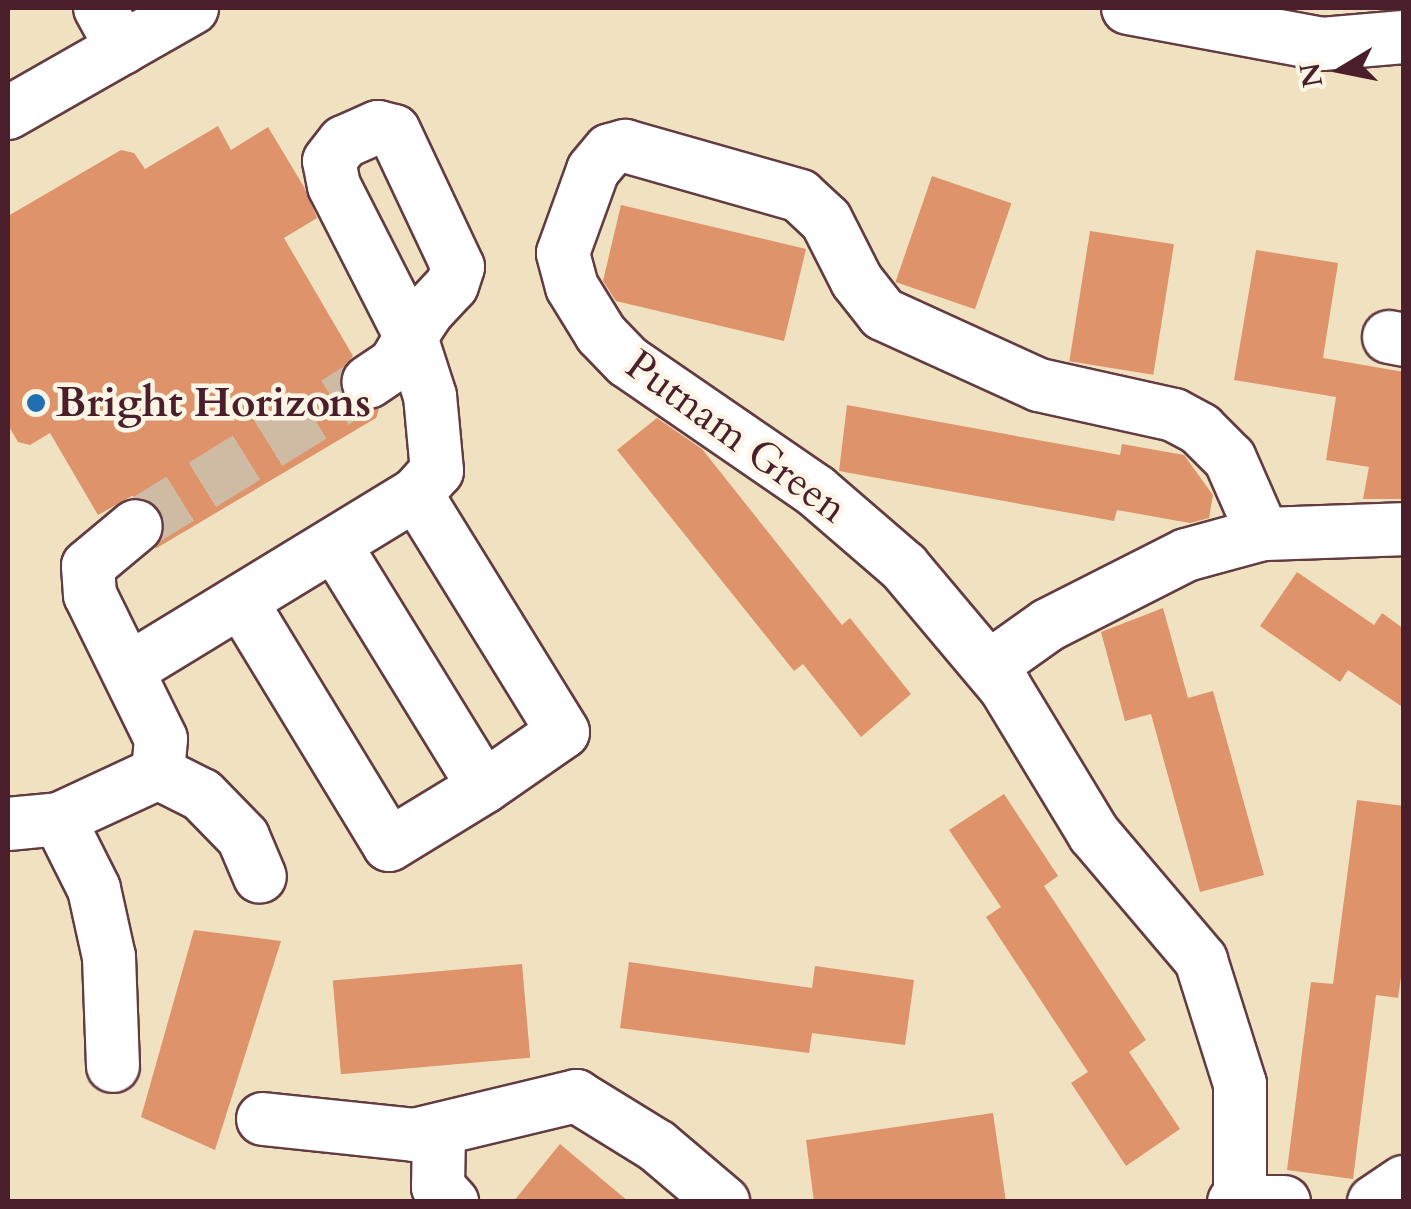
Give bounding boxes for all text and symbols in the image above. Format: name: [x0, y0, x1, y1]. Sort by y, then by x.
north arrow: [1291, 20, 1391, 120]
text: N: [1291, 60, 1332, 90]
street label: Putnam Green: [616, 340, 856, 534]
place label: Bright Horizons: [56, 378, 371, 428]
marker: Bright Horizons: [25, 392, 47, 414]

